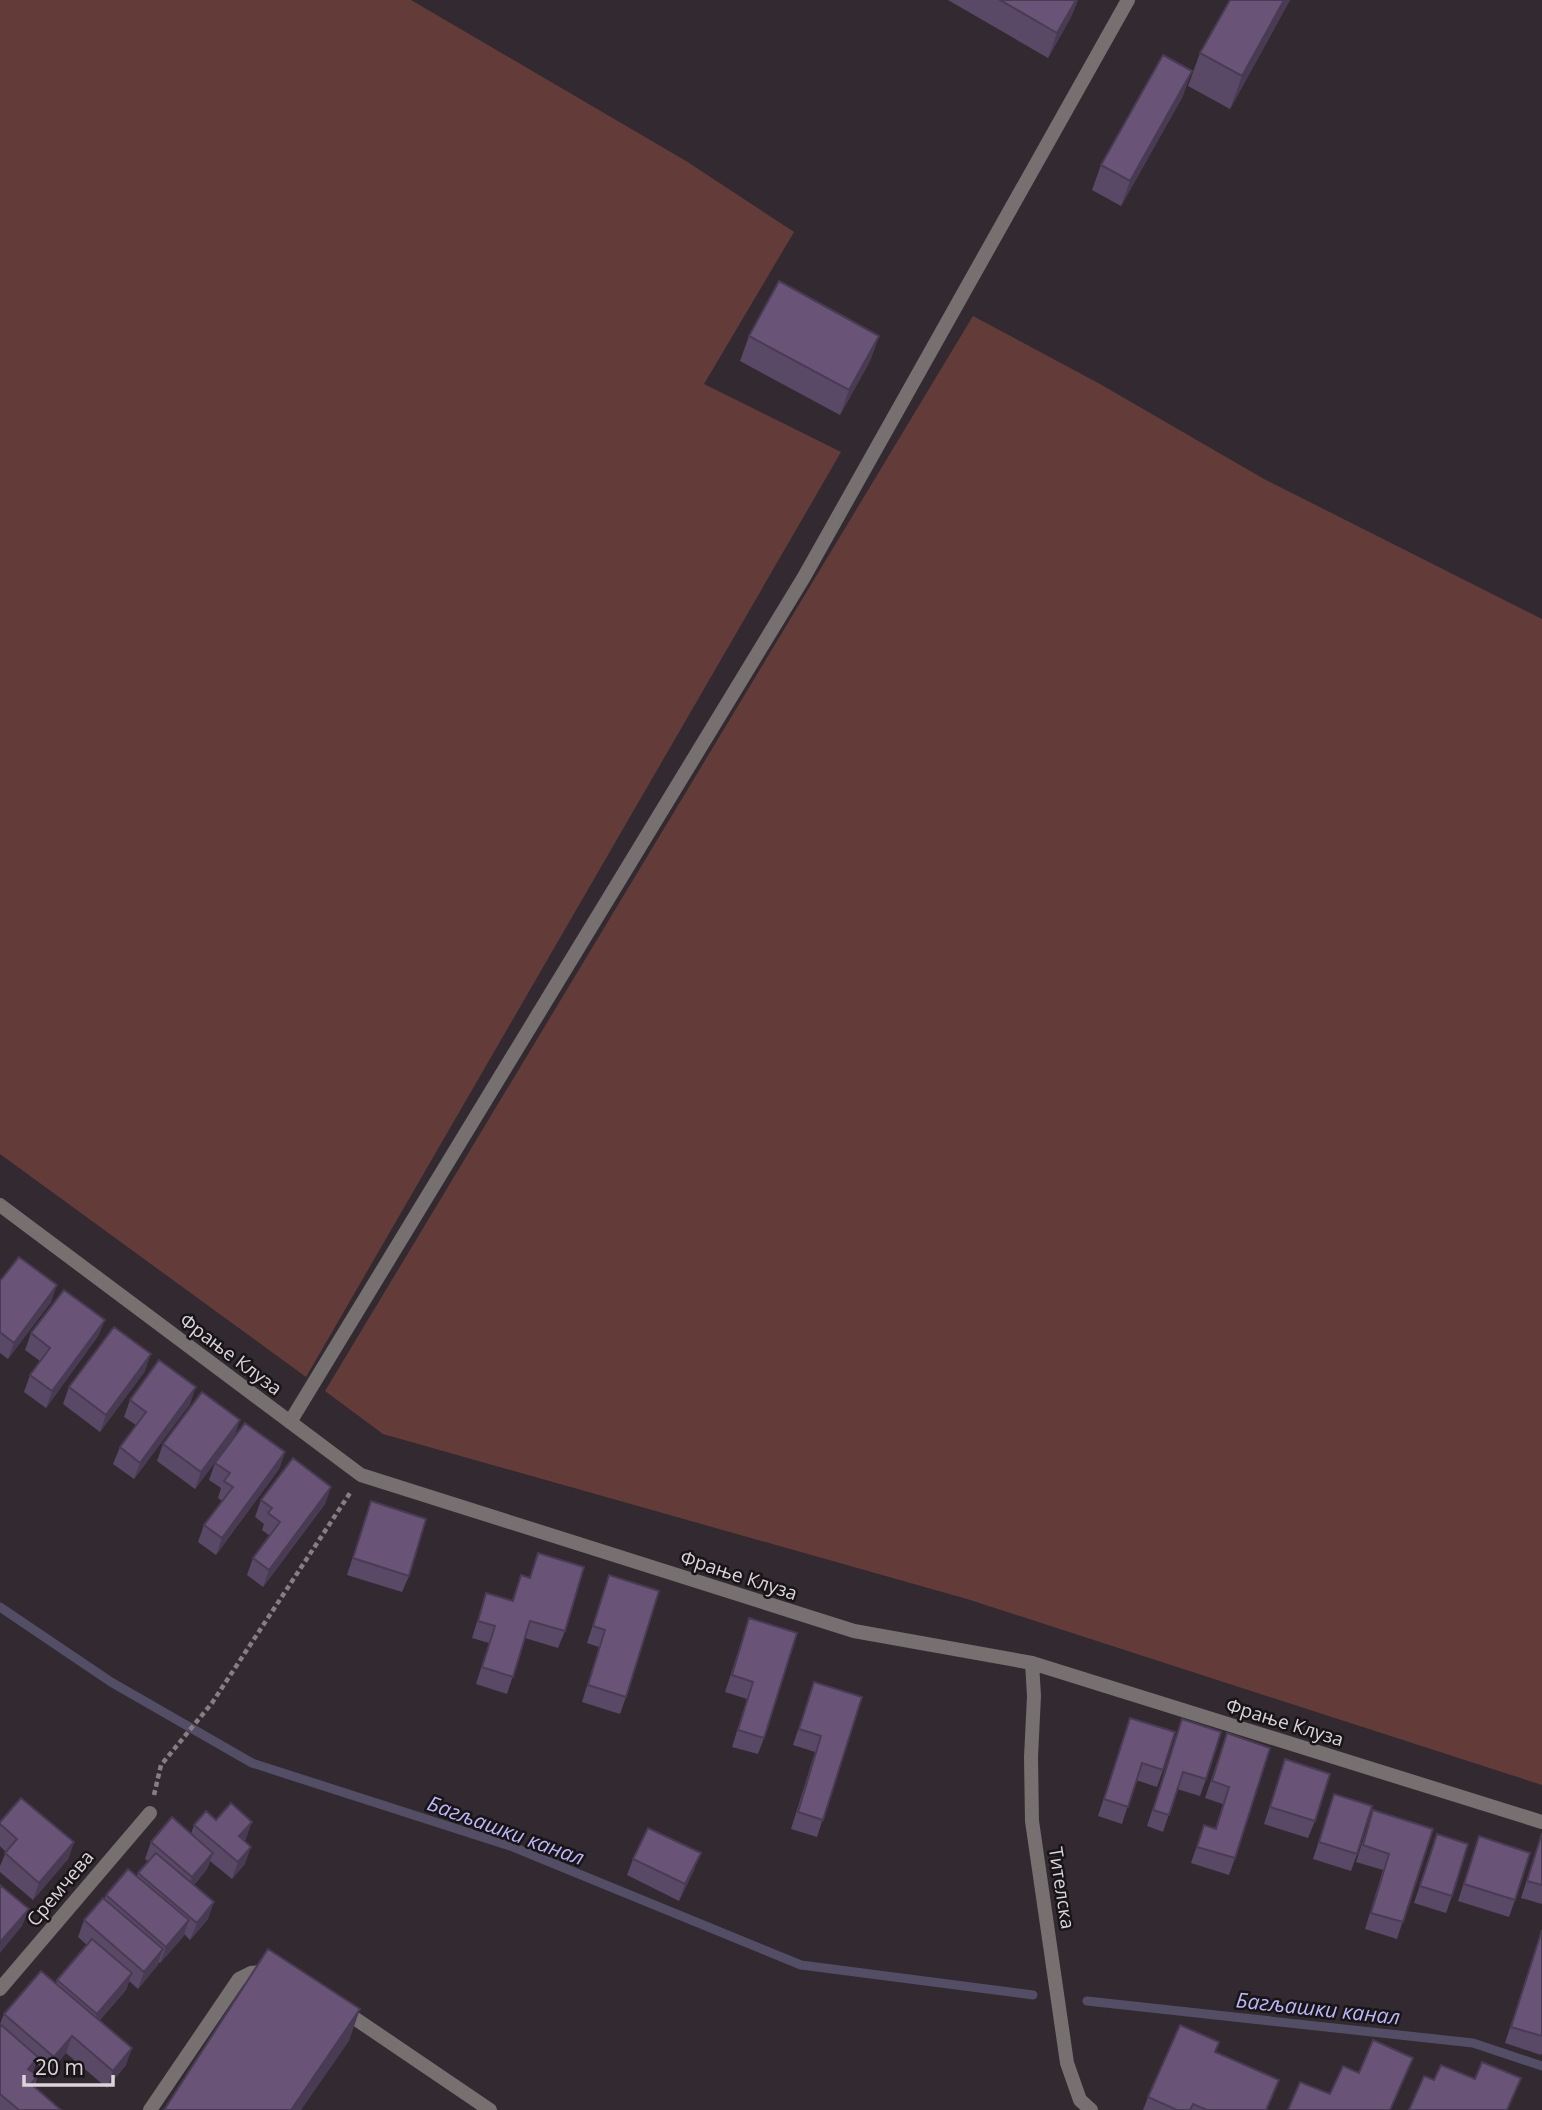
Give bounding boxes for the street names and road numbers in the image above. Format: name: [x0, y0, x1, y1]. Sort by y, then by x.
street label: Фрање Клуза: [175, 1307, 287, 1401]
street label: Фрање Клуза: [677, 1544, 801, 1606]
street label: Фрање Клуза: [1223, 1692, 1347, 1752]
street label: Сремчева: [21, 1844, 99, 1932]
street label: Тителска: [1043, 1845, 1081, 1931]

